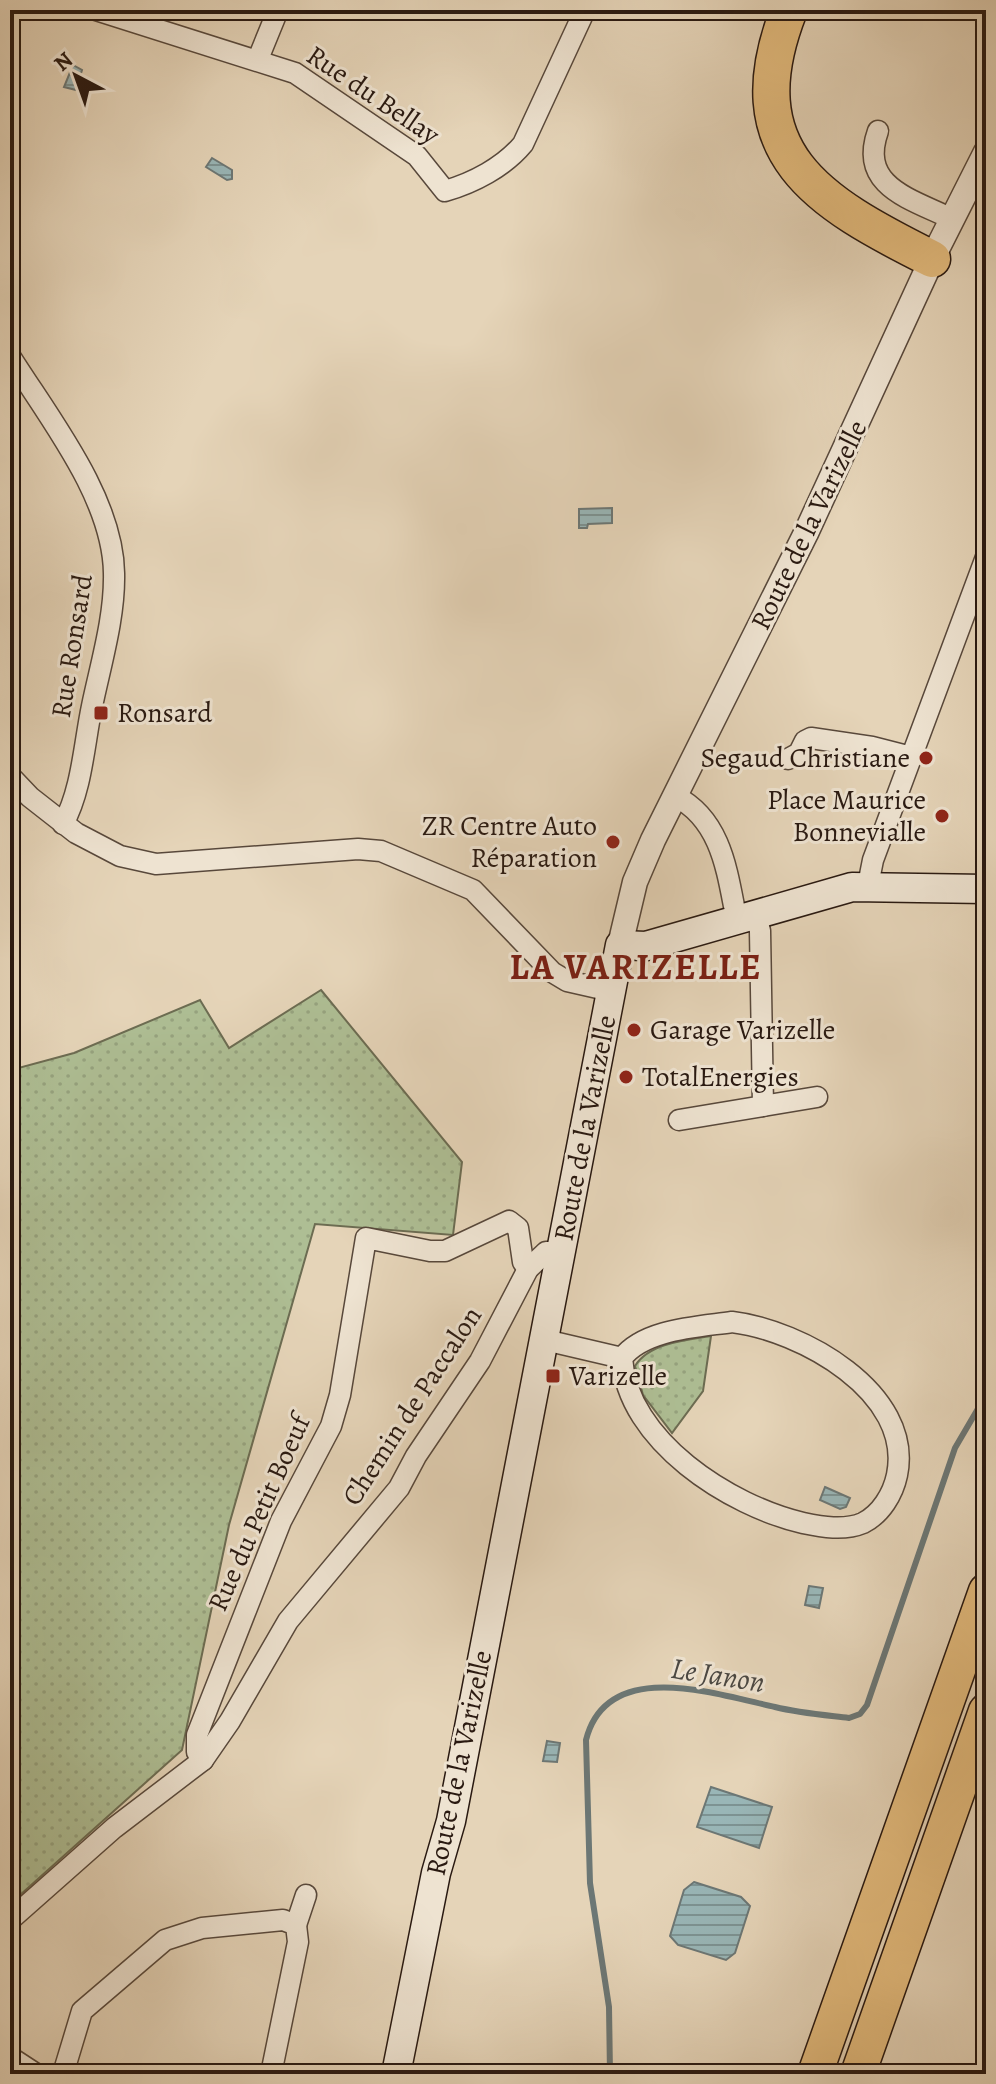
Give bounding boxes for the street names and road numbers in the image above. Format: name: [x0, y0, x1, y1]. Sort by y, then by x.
street label: Rue du Bellay: [299, 37, 447, 154]
street label: Route de la Varizelle: [742, 414, 876, 636]
street label: Rue Ronsard: [42, 571, 102, 721]
street label: Route de la Varizelle: [544, 1012, 626, 1244]
street label: Chemin de Paccalon: [333, 1299, 491, 1513]
street label: Rue du Petit Boeuf: [199, 1405, 321, 1617]
street label: Route de la Varizelle: [417, 1647, 501, 1879]

